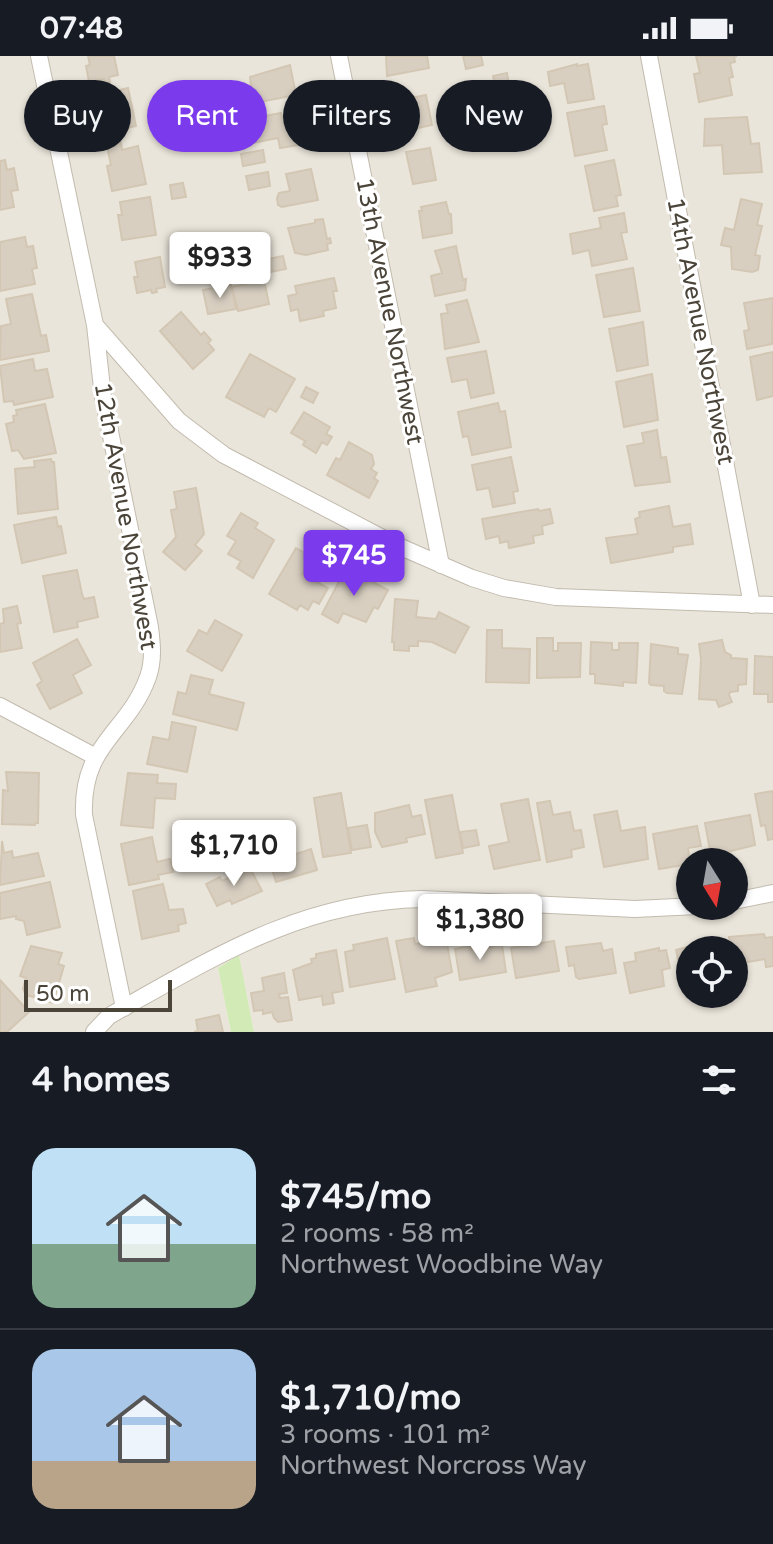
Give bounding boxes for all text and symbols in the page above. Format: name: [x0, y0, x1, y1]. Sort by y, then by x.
text: 07:48: [40, 10, 123, 47]
chip: Buy: [24, 80, 131, 152]
chip: Rent: [147, 80, 267, 152]
chip: Filters: [283, 80, 420, 152]
chip: New: [436, 80, 552, 152]
street label: 13th Avenue Northwest: [349, 175, 430, 447]
street label: 14th Avenue Northwest: [660, 195, 741, 467]
pin: $933: [173, 232, 267, 300]
text: $933: [187, 242, 253, 273]
street label: 12th Avenue Northwest: [88, 380, 163, 652]
pin: $745: [307, 530, 401, 598]
text: $745: [321, 540, 387, 571]
pin: $1,710: [169, 820, 299, 888]
text: $1,710: [190, 830, 278, 861]
north arrow: [676, 848, 748, 920]
map controls: [676, 848, 748, 1008]
pin: $1,380: [415, 894, 545, 962]
text: $1,380: [436, 904, 524, 935]
button: locate: [676, 936, 748, 1008]
scale bar: [24, 976, 172, 1012]
text: 50 m: [36, 981, 90, 1007]
icon: filters: [697, 1058, 741, 1102]
text: 4 homes: [32, 1060, 170, 1101]
text: $745/mo: [280, 1177, 431, 1218]
icon: home: [96, 1180, 192, 1276]
text: 2 rooms · 58 m²: [280, 1218, 474, 1249]
text: Northwest Woodbine Way: [280, 1249, 603, 1280]
text: $1,710/mo: [280, 1378, 461, 1419]
icon: home: [96, 1381, 192, 1477]
text: 3 rooms · 101 m²: [280, 1419, 490, 1450]
text: Northwest Norcross Way: [280, 1450, 586, 1481]

